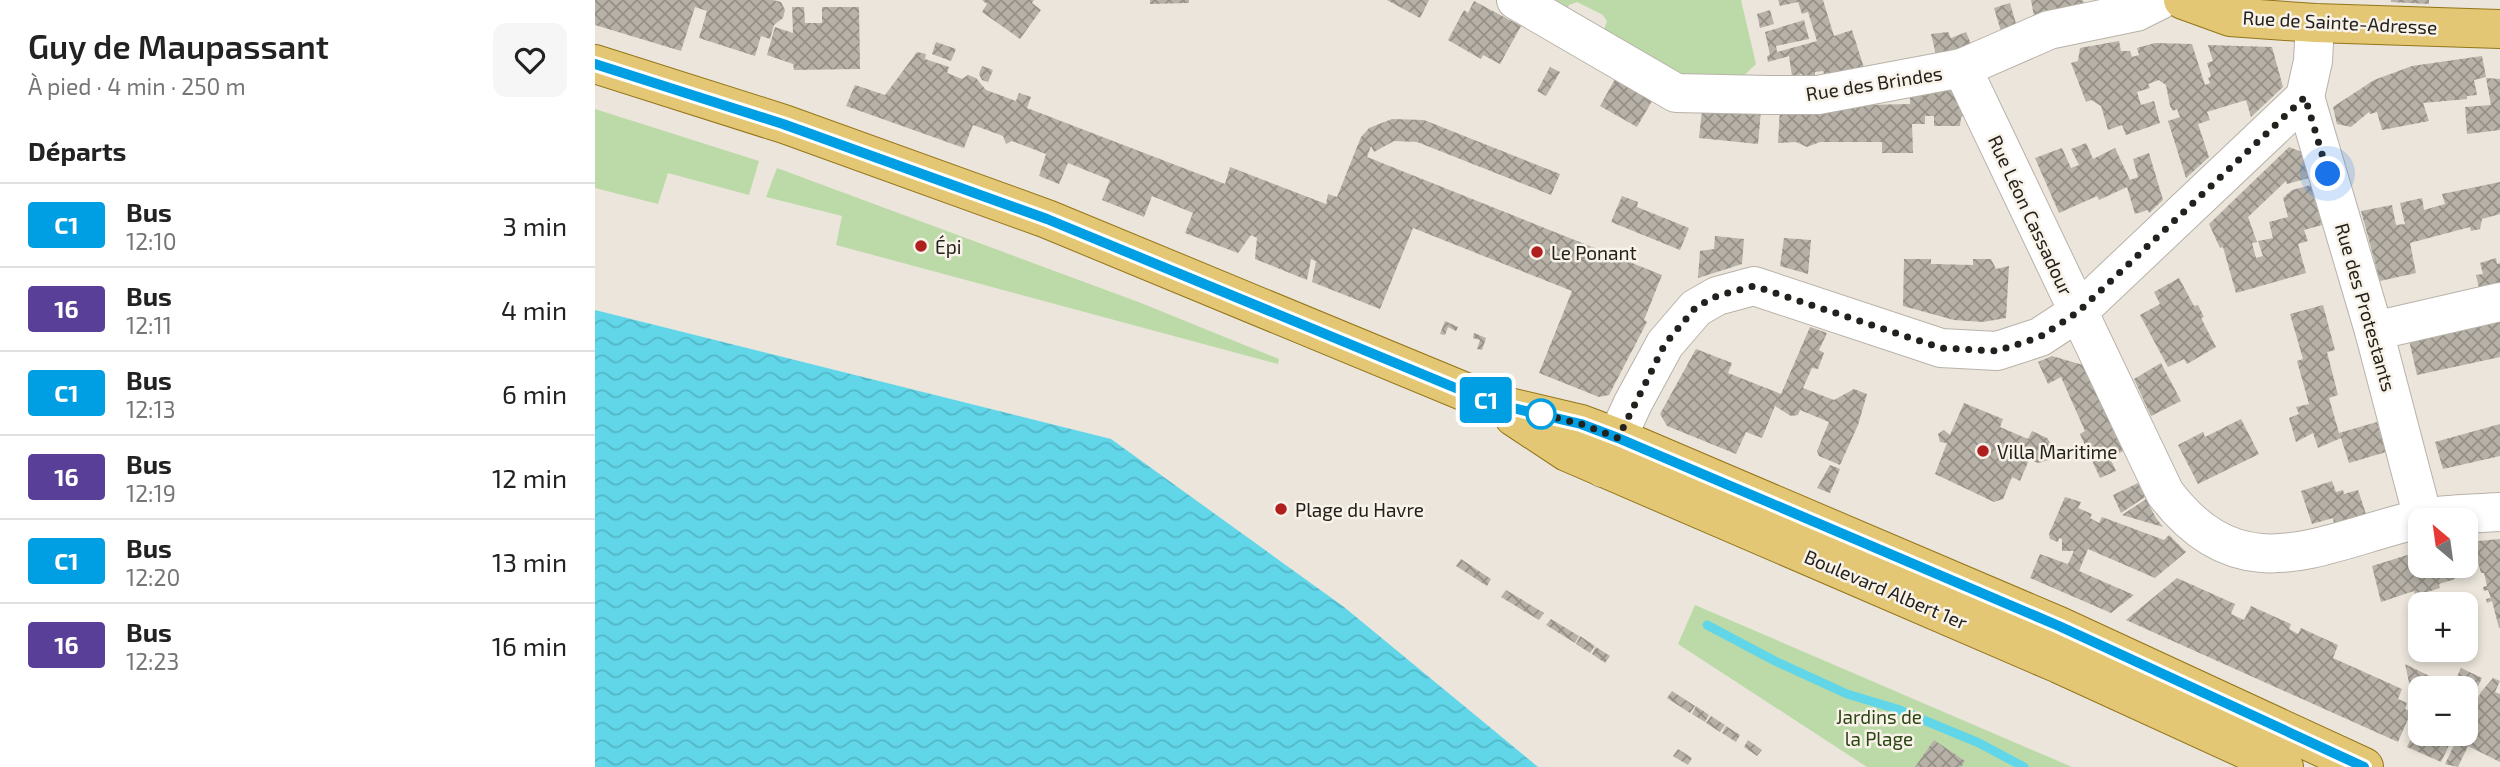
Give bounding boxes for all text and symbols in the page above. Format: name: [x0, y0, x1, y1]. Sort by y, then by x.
street label: Rue de Sainte-Adresse: [2242, 5, 2438, 39]
button: heart: [493, 23, 567, 97]
text: Guy de Maupassant: [28, 26, 329, 66]
street label: Rue des Brindes: [1804, 61, 1944, 105]
text: À pied · 4 min · 250 m: [28, 72, 246, 100]
street label: Rue Léon Cassadour: [1984, 131, 2078, 299]
text: Départs: [28, 135, 126, 166]
your location: [2310, 156, 2345, 191]
text: Bus: [126, 196, 172, 227]
text: C1: [54, 210, 79, 239]
text: 3 min: [502, 210, 567, 241]
street label: Rue des Protestants: [2331, 220, 2401, 394]
text: 12:10: [126, 227, 177, 255]
place label: Épi: [935, 235, 961, 258]
marker: Épi: [913, 238, 929, 254]
place label: Le Ponant: [1551, 241, 1637, 264]
marker: Le Ponant: [1529, 244, 1545, 260]
text: Bus: [126, 280, 172, 311]
text: 16: [54, 294, 79, 323]
text: 4 min: [501, 294, 567, 325]
text: 12:11: [126, 311, 172, 339]
text: Bus: [126, 364, 172, 395]
line badge: C1: [1455, 377, 1517, 423]
text: C1: [54, 378, 79, 407]
text: 6 min: [502, 378, 567, 409]
text: C1: [1474, 385, 1498, 414]
text: 12:13: [126, 395, 175, 423]
unlabelled marker: [1526, 399, 1556, 429]
place label: Villa Maritime: [1997, 440, 2117, 463]
marker: Villa Maritime: [1975, 443, 1991, 459]
text: Bus: [126, 448, 172, 479]
text: 16: [54, 462, 79, 491]
text: 12 min: [492, 462, 567, 493]
text: 12:19: [126, 479, 176, 507]
place label: Plage du Havre: [1295, 498, 1424, 521]
marker: Plage du Havre: [1273, 501, 1289, 517]
north arrow: [2408, 508, 2478, 578]
map controls: [2408, 508, 2478, 746]
text: Bus: [126, 532, 172, 563]
street label: Boulevard Albert 1er: [1801, 544, 1971, 634]
text: C1: [54, 546, 79, 575]
text: 13 min: [492, 546, 567, 577]
text: 12:20: [126, 563, 180, 591]
button: +: [2408, 592, 2478, 662]
text: Bus: [126, 616, 172, 647]
text: 16: [54, 630, 79, 659]
text: 16 min: [492, 630, 567, 661]
text: 12:23: [126, 647, 179, 675]
button: −: [2408, 676, 2478, 746]
park label: Jardins de la Plage: [1836, 705, 1922, 750]

